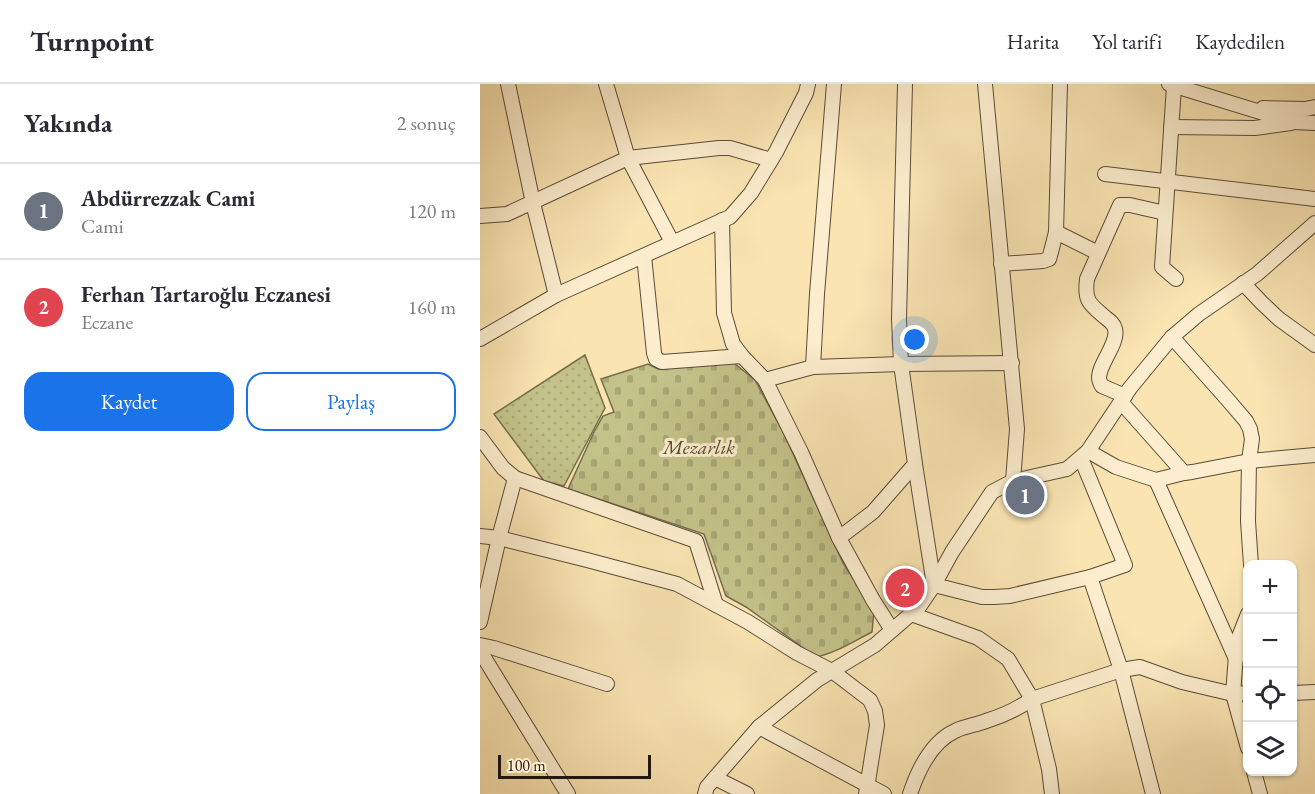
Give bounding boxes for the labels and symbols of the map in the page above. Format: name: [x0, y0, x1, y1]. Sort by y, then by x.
your location: [900, 325, 929, 354]
park label: Mezarlık: [662, 434, 735, 460]
pin: 1: [1006, 472, 1044, 518]
pin: 2: [886, 566, 924, 610]
scale bar: [498, 752, 651, 780]

